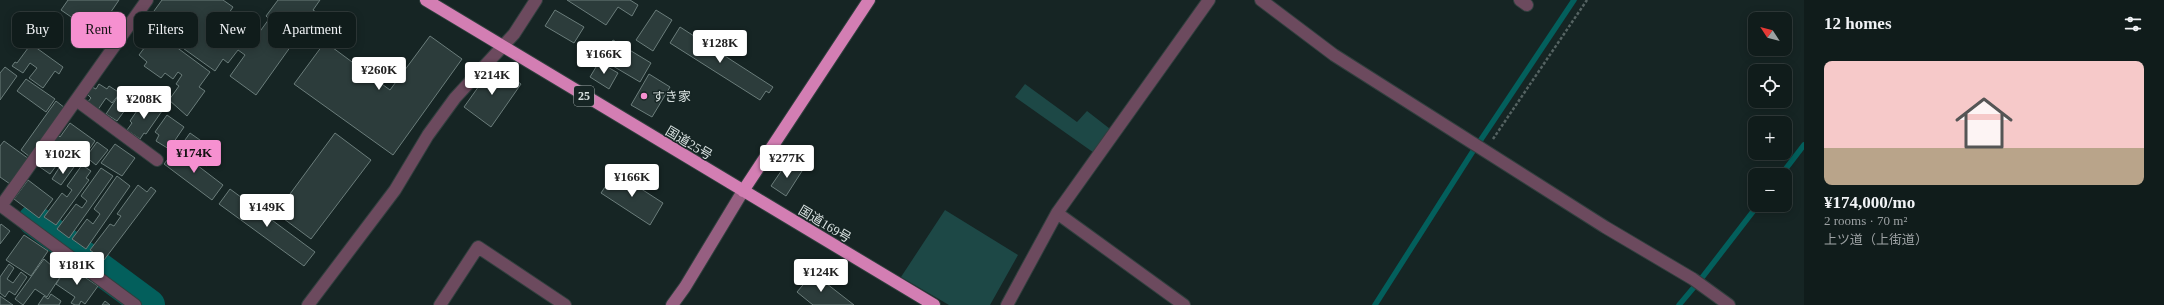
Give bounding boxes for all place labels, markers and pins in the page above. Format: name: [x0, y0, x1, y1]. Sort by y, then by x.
pin: ¥128K: [692, 30, 748, 64]
pin: ¥166K: [576, 41, 632, 75]
pin: ¥260K: [351, 57, 407, 91]
pin: ¥214K: [464, 62, 520, 96]
pin: ¥208K: [116, 86, 172, 120]
place label: すき家: [652, 89, 691, 104]
marker: すき家: [639, 91, 649, 101]
pin: ¥174K: [166, 140, 222, 174]
pin: ¥102K: [35, 141, 91, 175]
pin: ¥277K: [759, 145, 815, 179]
pin: ¥166K: [604, 164, 660, 198]
pin: ¥149K: [239, 194, 295, 228]
pin: ¥181K: [49, 252, 105, 286]
pin: ¥124K: [793, 259, 849, 293]

